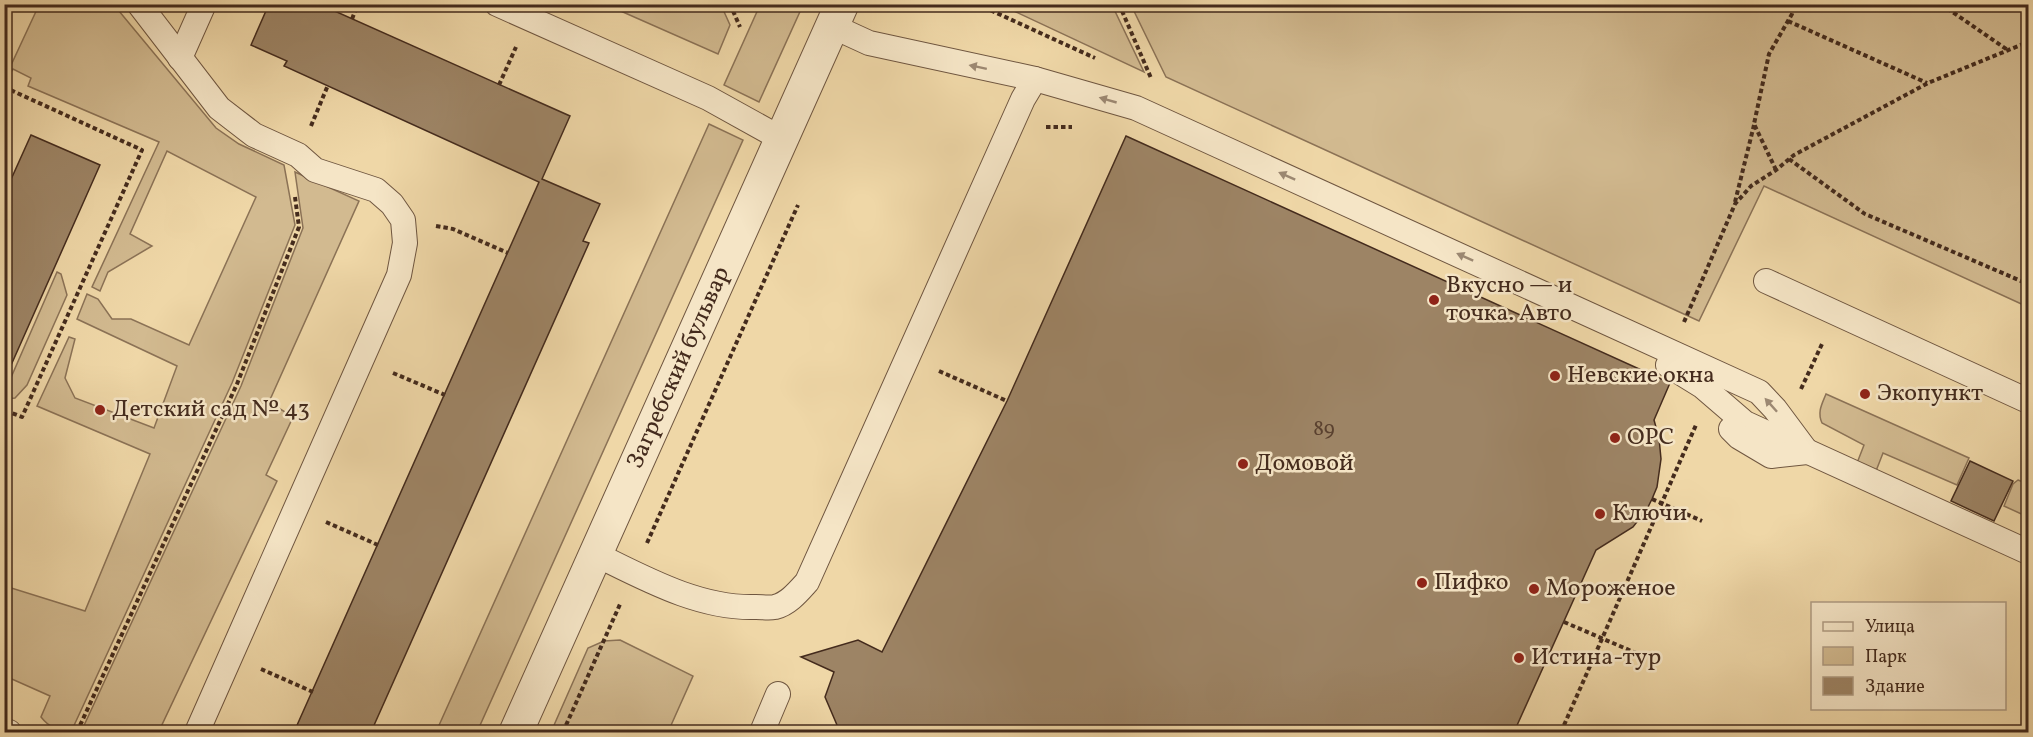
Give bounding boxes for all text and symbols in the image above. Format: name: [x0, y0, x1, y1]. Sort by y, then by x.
one-way arrow: [968, 62, 987, 72]
one-way arrow: [1099, 95, 1117, 104]
one-way arrow: [1279, 172, 1296, 181]
one-way arrow: [1456, 253, 1473, 262]
street label: Загребский бульвар: [619, 261, 739, 474]
place label: Вкусно — и точка. Авто: [1446, 269, 1572, 331]
marker: Вкусно — и точка. Авто: [1427, 293, 1441, 307]
place label: Невские окна: [1567, 359, 1715, 393]
marker: Невские окна: [1548, 369, 1562, 383]
place label: Экопункт: [1877, 377, 1983, 411]
marker: Экопункт: [1858, 387, 1872, 401]
place label: Детский сад № 43: [112, 393, 310, 427]
one-way arrow: [1765, 398, 1778, 413]
marker: Детский сад № 43: [93, 403, 107, 417]
house number: 89: [1313, 415, 1335, 444]
place label: ОРС: [1627, 421, 1674, 455]
marker: ОРС: [1608, 431, 1622, 445]
place label: Домовой: [1255, 447, 1354, 481]
marker: Домовой: [1236, 457, 1250, 471]
place label: Ключи: [1612, 497, 1687, 531]
marker: Ключи: [1593, 507, 1607, 521]
place label: Пифко: [1434, 566, 1508, 600]
place label: Мороженое: [1546, 572, 1676, 606]
marker: Пифко: [1415, 576, 1429, 590]
marker: Мороженое: [1527, 582, 1541, 596]
legend: [1811, 602, 2006, 710]
text: Улица: [1865, 615, 1915, 640]
place label: Истина-тур: [1531, 641, 1661, 675]
text: Парк: [1865, 645, 1907, 670]
marker: Истина-тур: [1512, 651, 1526, 665]
text: Здание: [1865, 675, 1925, 700]

